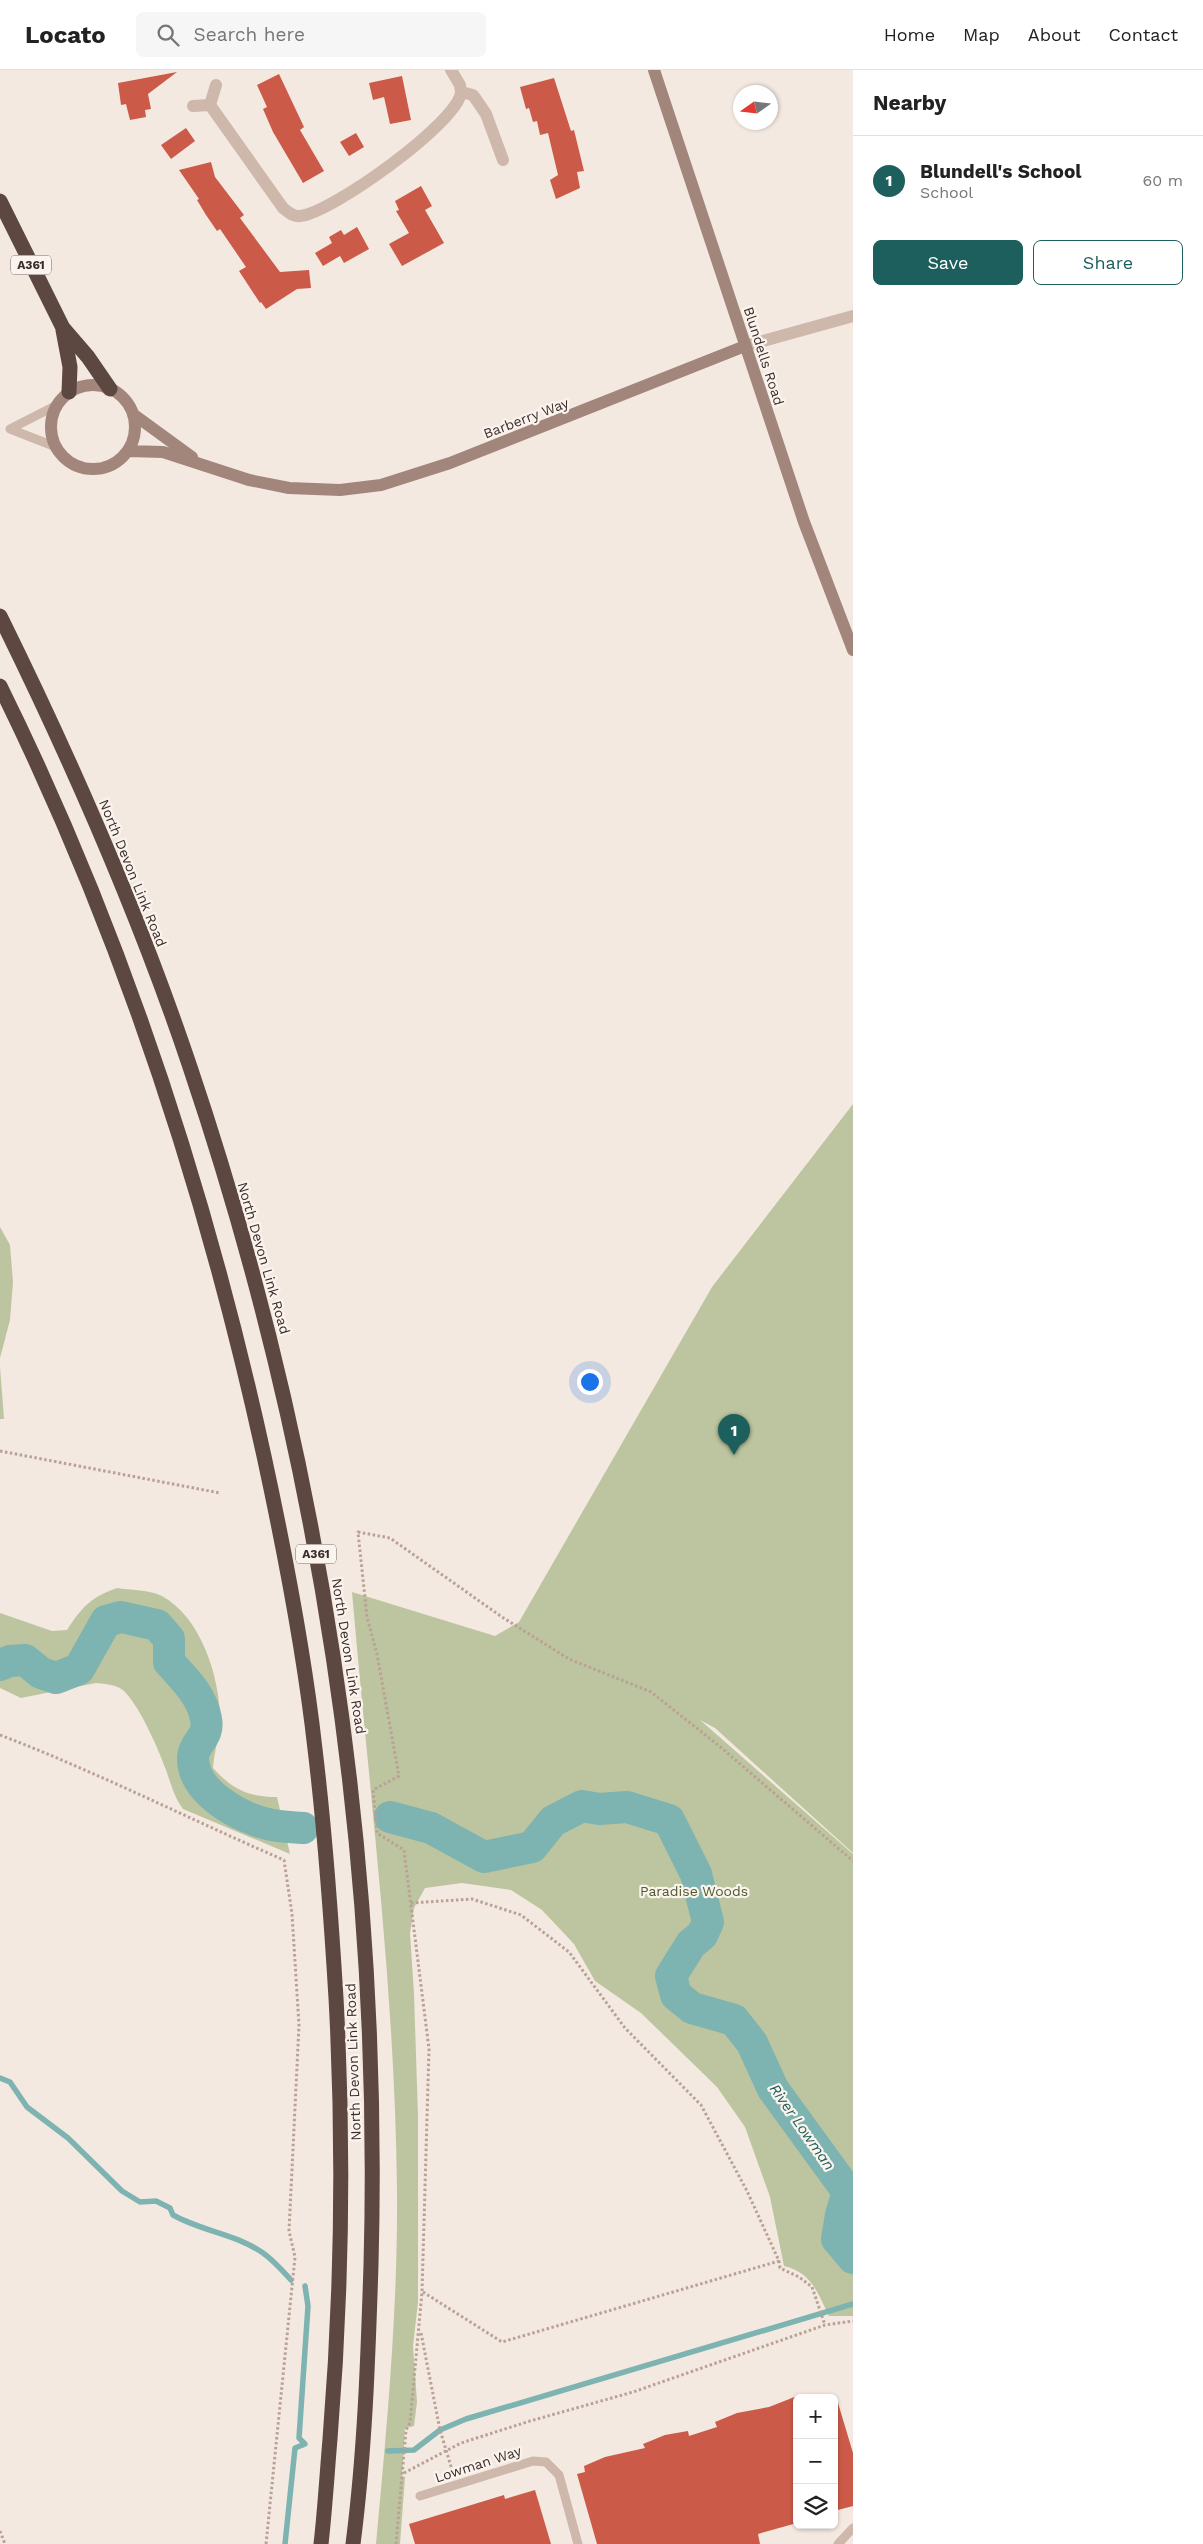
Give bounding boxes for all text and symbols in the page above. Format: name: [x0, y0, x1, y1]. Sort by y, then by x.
search box: [136, 12, 486, 57]
text: Locato: [25, 21, 106, 49]
icon: search: [154, 21, 182, 49]
text: Search here: [194, 23, 305, 46]
text: Home: [884, 24, 935, 45]
text: Map: [963, 24, 1000, 45]
text: About: [1028, 24, 1080, 45]
text: Contact: [1108, 24, 1178, 45]
north arrow: [733, 85, 778, 130]
text: Nearby: [873, 90, 946, 115]
text: Blundell's School: [920, 160, 1082, 183]
text: 1: [886, 171, 892, 190]
text: 60 m: [1143, 171, 1183, 190]
text: School: [920, 183, 973, 202]
button: Save: [873, 240, 1023, 285]
button: Share: [1033, 240, 1183, 285]
road number: A361: [11, 256, 51, 274]
street label: Blundells Road: [741, 305, 787, 407]
street label: Barberry Way: [481, 394, 572, 442]
street label: North Devon Link Road: [96, 797, 170, 949]
street label: North Devon Link Road: [235, 1180, 293, 1336]
your location: [577, 1369, 603, 1395]
pin: 1: [718, 1414, 750, 1455]
road number: A361: [296, 1545, 336, 1564]
street label: North Devon Link Road: [329, 1577, 369, 1735]
park label: Paradise Woods: [640, 1883, 748, 1899]
street label: North Devon Link Road: [342, 1983, 364, 2141]
water label: River Lowman: [766, 2080, 838, 2174]
map controls: [793, 2394, 838, 2529]
button: +: [793, 2394, 838, 2439]
button: −: [793, 2439, 838, 2484]
street label: Lowman Way: [433, 2442, 524, 2486]
button: layers: [793, 2484, 838, 2529]

